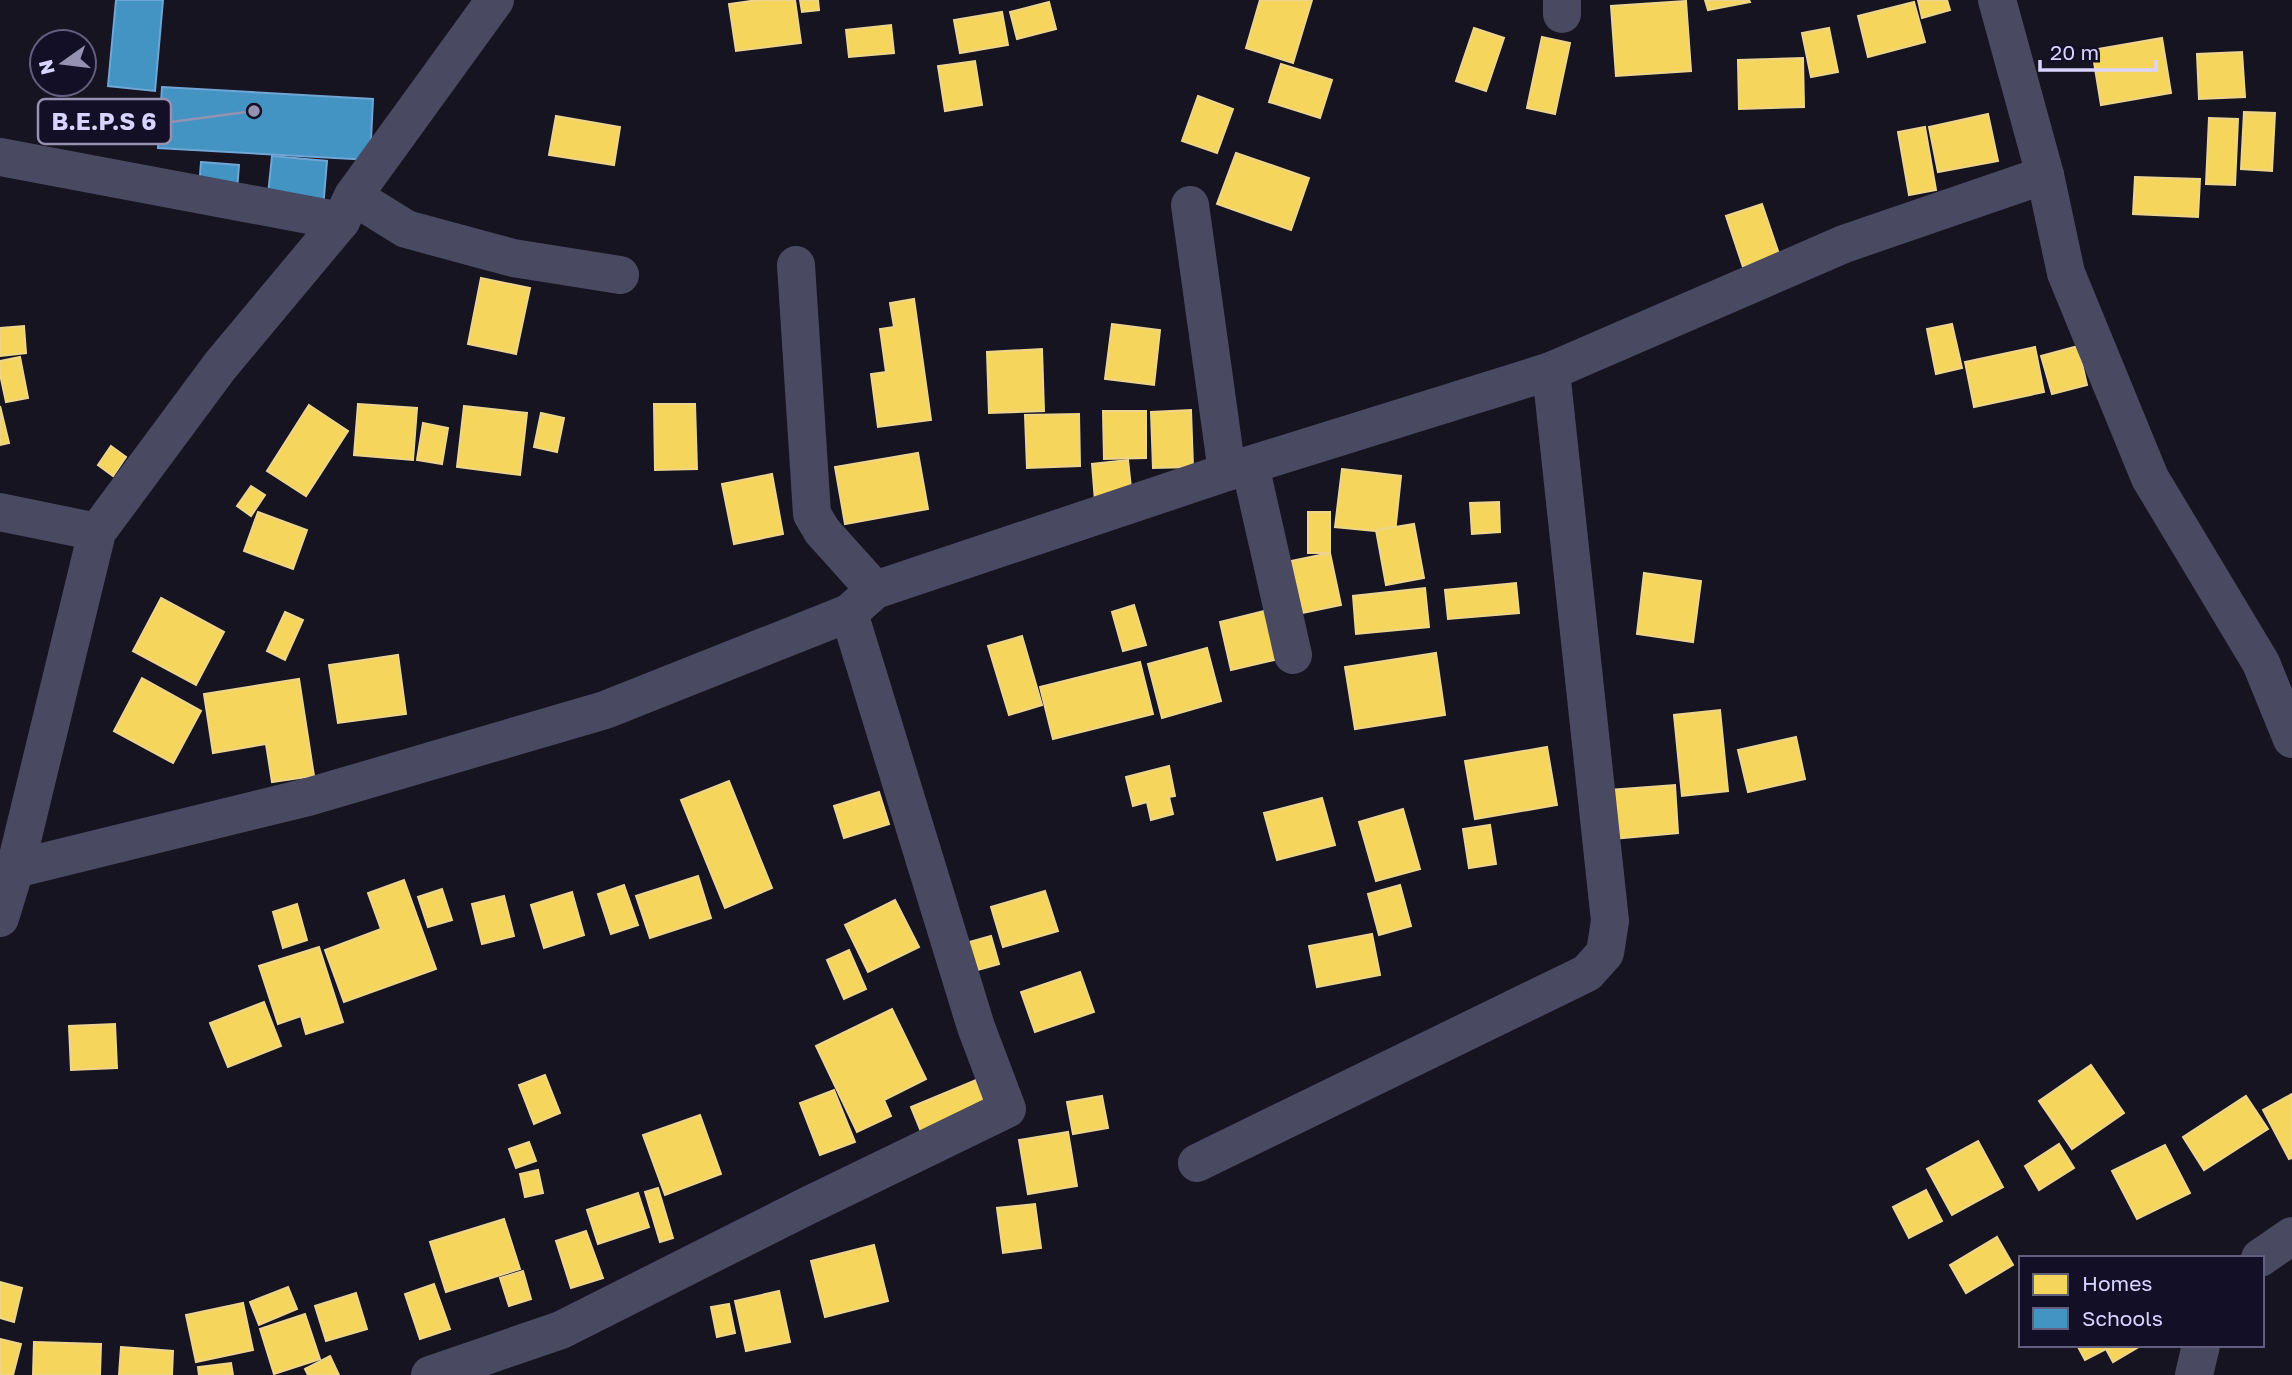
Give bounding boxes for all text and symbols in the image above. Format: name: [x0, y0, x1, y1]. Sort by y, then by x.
north arrow: [28, 28, 98, 98]
scale bar: [2040, 28, 2156, 72]
text: 20 m: [2050, 39, 2099, 65]
text: N: [33, 57, 59, 77]
callout: B.E.P.S 6: [38, 99, 171, 144]
text: B.E.P.S 6: [51, 106, 157, 135]
legend: [2019, 1256, 2264, 1347]
text: Homes: [2082, 1270, 2152, 1296]
text: Schools: [2082, 1305, 2163, 1331]

